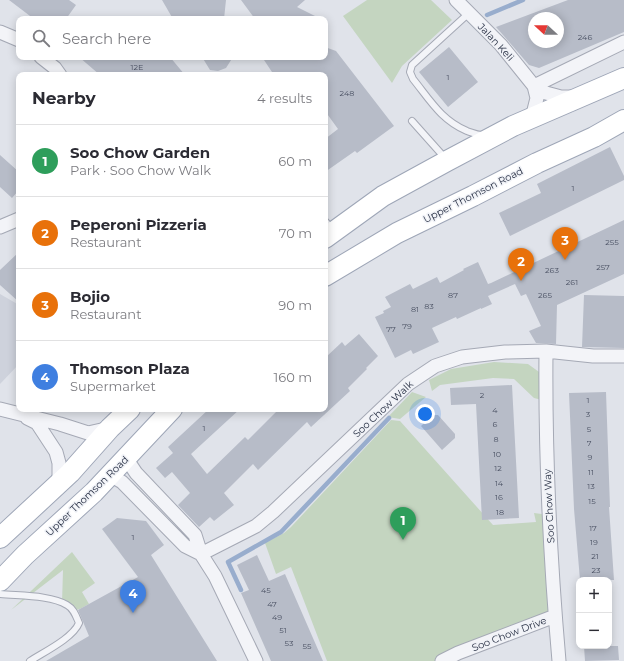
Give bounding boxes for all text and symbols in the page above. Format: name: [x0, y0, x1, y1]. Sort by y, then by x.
north arrow: [528, 12, 564, 48]
search box: [16, 16, 328, 60]
street label: Jalan Keli: [474, 20, 517, 64]
icon: search: [30, 27, 52, 49]
text: Search here: [62, 29, 151, 48]
house number: 246: [578, 32, 592, 42]
house number: 12E: [131, 62, 143, 72]
house number: 1: [447, 72, 449, 82]
text: Nearby: [32, 88, 96, 108]
house number: 248: [340, 88, 354, 98]
text: 4 results: [257, 90, 312, 106]
text: Soo Chow Garden: [70, 143, 210, 162]
text: 1: [42, 153, 48, 169]
text: 60 m: [278, 153, 312, 169]
text: Park · Soo Chow Walk: [70, 162, 211, 178]
street label: Upper Thomson Road: [421, 164, 525, 226]
house number: 1: [572, 183, 574, 193]
text: Peperoni Pizzeria: [70, 215, 207, 234]
text: 2: [41, 225, 49, 241]
text: 70 m: [279, 225, 312, 241]
pin: 3: [552, 227, 578, 260]
text: Restaurant: [70, 234, 141, 250]
house number: 255: [605, 237, 619, 247]
pin: 2: [508, 248, 534, 281]
house number: 257: [596, 262, 610, 272]
house number: 263: [545, 265, 559, 275]
house number: 261: [566, 277, 578, 287]
text: Bojio: [70, 287, 110, 306]
house number: 87: [448, 290, 458, 300]
house number: 265: [538, 290, 552, 300]
text: 3: [41, 297, 49, 313]
text: 90 m: [278, 297, 312, 313]
house number: 83: [424, 301, 434, 311]
house number: 81: [411, 304, 419, 314]
text: Restaurant: [70, 306, 141, 322]
house number: 79: [402, 321, 412, 331]
house number: 77: [386, 324, 396, 334]
text: Thomson Plaza: [70, 359, 190, 378]
text: 4: [41, 369, 49, 385]
text: 160 m: [274, 369, 312, 385]
text: Supermarket: [70, 378, 156, 394]
street label: Soo Chow Walk: [350, 378, 416, 440]
house number: 2: [480, 390, 485, 400]
house number: 1: [587, 395, 589, 405]
your location: [415, 404, 435, 424]
house number: 4: [492, 405, 498, 415]
house number: 3: [586, 409, 591, 419]
house number: 6: [493, 419, 498, 429]
house number: 1: [203, 423, 205, 433]
house number: 5: [587, 424, 592, 434]
house number: 8: [493, 434, 499, 444]
house number: 7: [587, 438, 592, 448]
house number: 10: [493, 449, 501, 459]
house number: 9: [588, 452, 593, 462]
street label: Upper Thomson Road: [43, 453, 131, 539]
house number: 12: [494, 463, 502, 473]
house number: 11: [588, 467, 594, 477]
street label: Soo Chow Way: [541, 468, 557, 543]
house number: 14: [495, 478, 504, 488]
house number: 13: [587, 481, 595, 491]
house number: 16: [495, 492, 503, 502]
house number: 15: [588, 496, 596, 506]
pin: 1: [390, 507, 416, 540]
house number: 18: [496, 507, 504, 517]
house number: 17: [589, 523, 597, 533]
house number: 1: [132, 532, 134, 542]
house number: 19: [590, 537, 598, 547]
house number: 21: [591, 551, 599, 561]
house number: 23: [591, 565, 601, 575]
map controls: [576, 577, 612, 649]
button: +: [576, 577, 612, 613]
pin: 4: [120, 580, 146, 613]
house number: 45: [261, 585, 271, 595]
house number: 47: [267, 599, 277, 609]
house number: 49: [272, 612, 282, 622]
button: −: [576, 613, 612, 649]
street label: Soo Chow Drive: [470, 614, 548, 654]
house number: 51: [279, 625, 287, 635]
house number: 53: [285, 638, 294, 648]
house number: 55: [302, 641, 312, 651]

